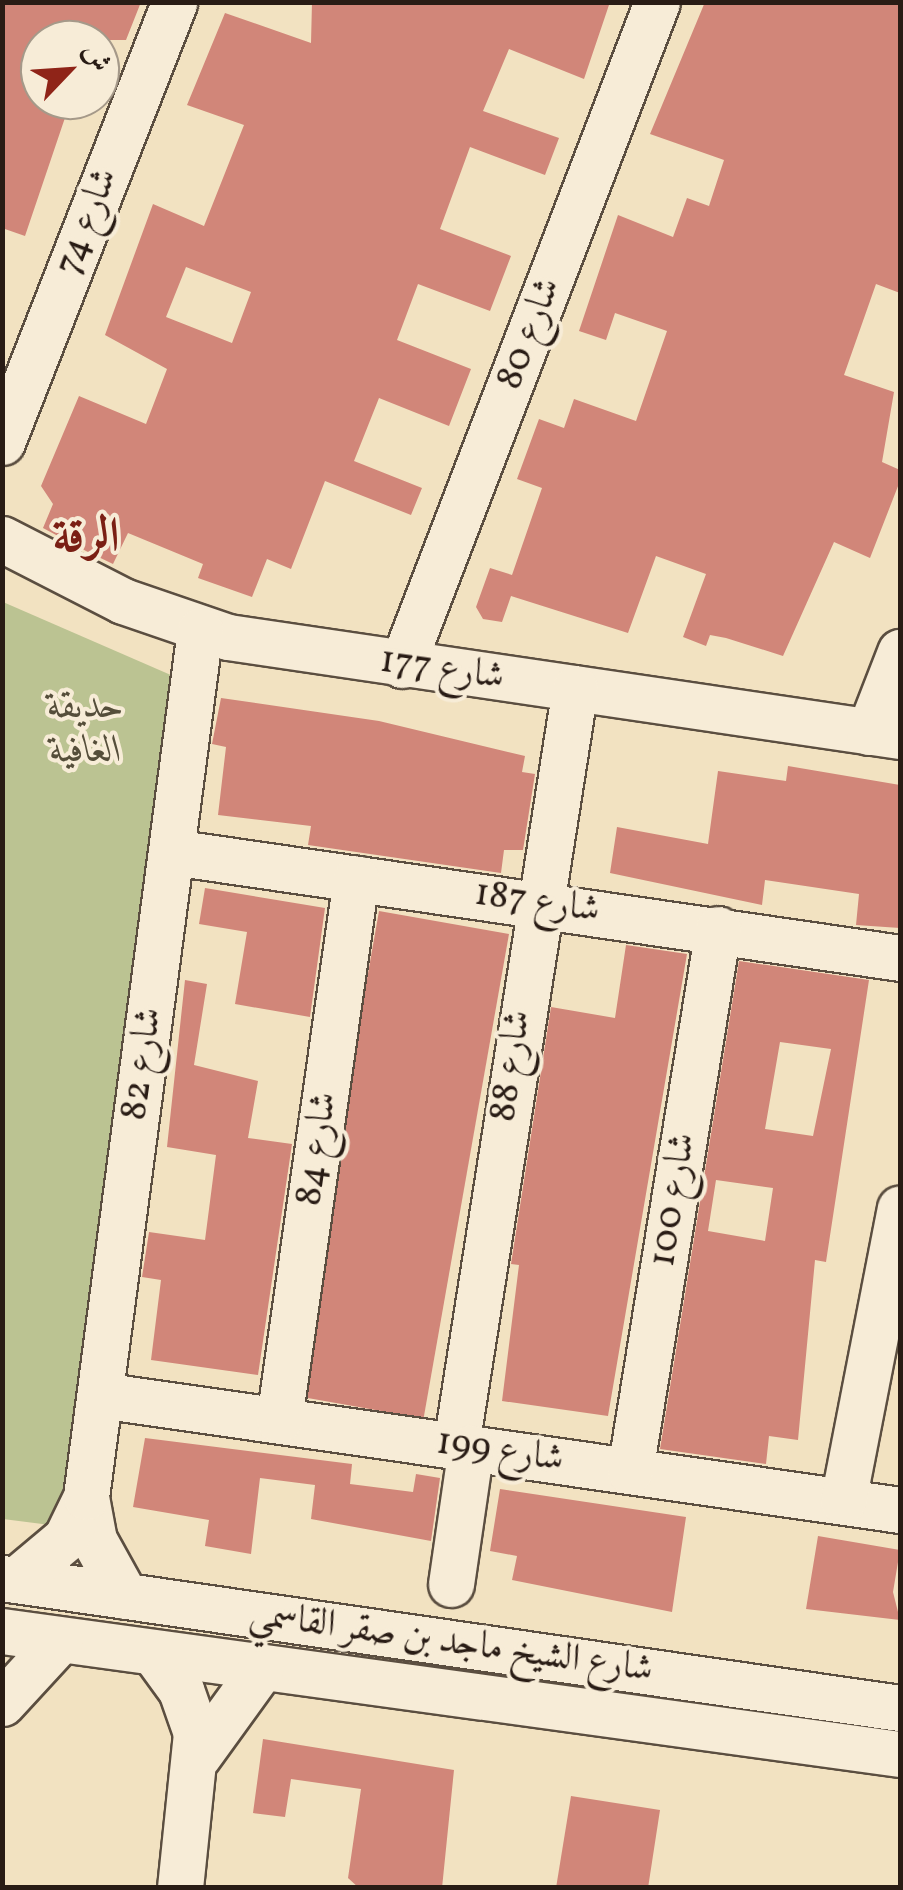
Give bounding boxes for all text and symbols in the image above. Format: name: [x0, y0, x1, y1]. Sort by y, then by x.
north arrow: [20, 20, 120, 120]
text: ش: [72, 37, 119, 79]
street label: شارع 74: [47, 162, 129, 282]
street label: شارع 80: [488, 272, 572, 396]
district label: الرقة: [52, 510, 120, 568]
street label: شارع 177: [377, 639, 507, 701]
park label: حديقة الغافية: [48, 685, 124, 774]
street label: شارع 187: [471, 872, 603, 934]
street label: شارع 82: [113, 1005, 173, 1123]
street label: شارع 88: [482, 1007, 542, 1125]
street label: شارع 84: [287, 1089, 349, 1209]
street label: شارع 100: [641, 1130, 707, 1270]
street label: شارع 199: [433, 1421, 567, 1483]
street label: شارع الشيخ ماجد بن صقر القاسمي: [246, 1592, 656, 1694]

